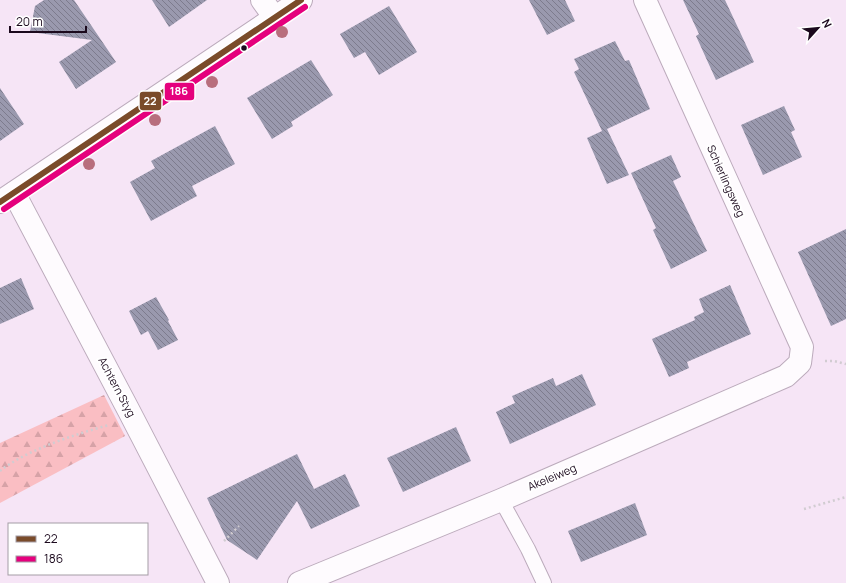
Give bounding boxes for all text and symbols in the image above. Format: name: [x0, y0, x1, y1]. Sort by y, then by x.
scale bar: [10, 8, 86, 34]
north arrow: [798, 8, 838, 48]
text: 20 m: [16, 13, 43, 30]
text: N: [819, 16, 836, 30]
unlabelled marker: [239, 43, 249, 53]
line badge: 186: [164, 82, 195, 101]
text: 186: [170, 83, 188, 98]
line badge: 22: [139, 91, 162, 111]
text: 22: [143, 93, 157, 108]
street label: Schierlingsweg: [704, 142, 749, 219]
street label: Achtern Styg: [95, 354, 140, 419]
street label: Akeleiweg: [525, 460, 578, 494]
legend: [8, 523, 148, 575]
text: 22: [44, 530, 58, 547]
text: 186: [44, 550, 63, 567]

